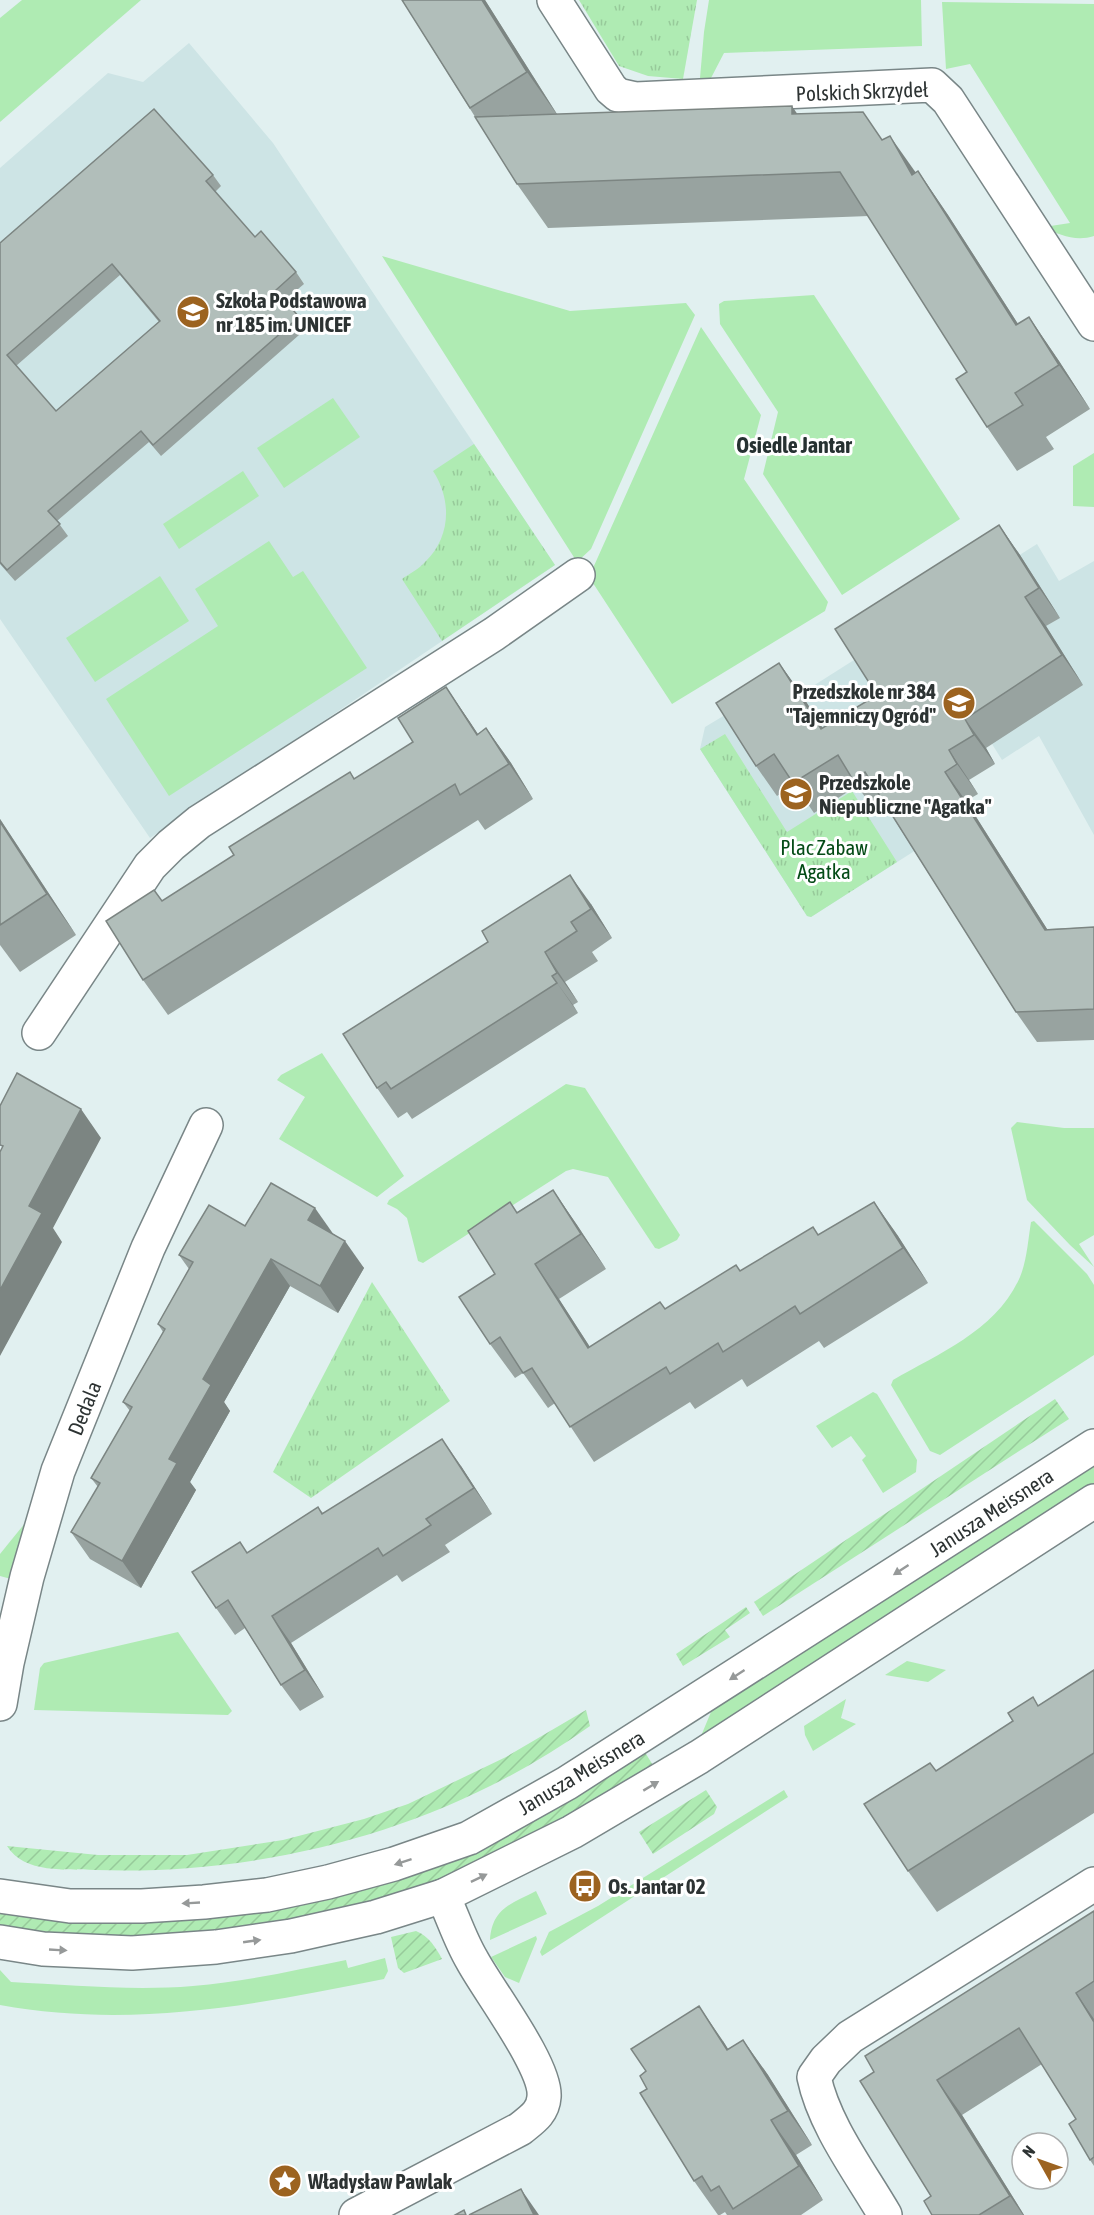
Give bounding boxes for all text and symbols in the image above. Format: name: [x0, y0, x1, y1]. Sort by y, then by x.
street label: Polskich Skrzydeł: [795, 77, 929, 105]
place label: Szkoła Podstawowa nr 185 im. UNICEF: [216, 288, 367, 336]
school or university icon: Szkoła Podstawowa nr 185 im. UNICEF: [175, 294, 211, 330]
district label: Osiedle Jantar: [736, 432, 852, 458]
place label: Przedszkole nr 384 "Tajemniczy Ogród": [786, 679, 936, 727]
school or university icon: Przedszkole nr 384 "Tajemniczy Ogród": [941, 685, 977, 721]
place label: Przedszkole Niepubliczne "Agatka": [819, 770, 992, 818]
school or university icon: Przedszkole Niepubliczne "Agatka": [778, 776, 814, 812]
park label: Plac Zabaw Agatka: [780, 835, 868, 883]
street label: Dedala: [62, 1377, 106, 1439]
street label: Janusza Meissnera: [925, 1463, 1057, 1561]
one-way arrow: [893, 1564, 909, 1575]
one-way arrow: [729, 1670, 745, 1681]
street label: Janusza Meissnera: [514, 1725, 648, 1819]
one-way arrow: [643, 1780, 659, 1791]
one-way arrow: [394, 1857, 412, 1867]
bus stop icon: Os. Jantar 02: [567, 1868, 603, 1904]
one-way arrow: [471, 1874, 488, 1883]
place label: Os. Jantar 02: [608, 1874, 706, 1898]
one-way arrow: [182, 1898, 201, 1908]
one-way arrow: [243, 1937, 262, 1946]
one-way arrow: [48, 1945, 67, 1954]
north arrow: [1010, 2131, 1070, 2191]
text: N: [1019, 2142, 1038, 2161]
place icon: Władysław Pawlak: [267, 2163, 303, 2199]
place label: Władysław Pawlak: [307, 2169, 453, 2193]

